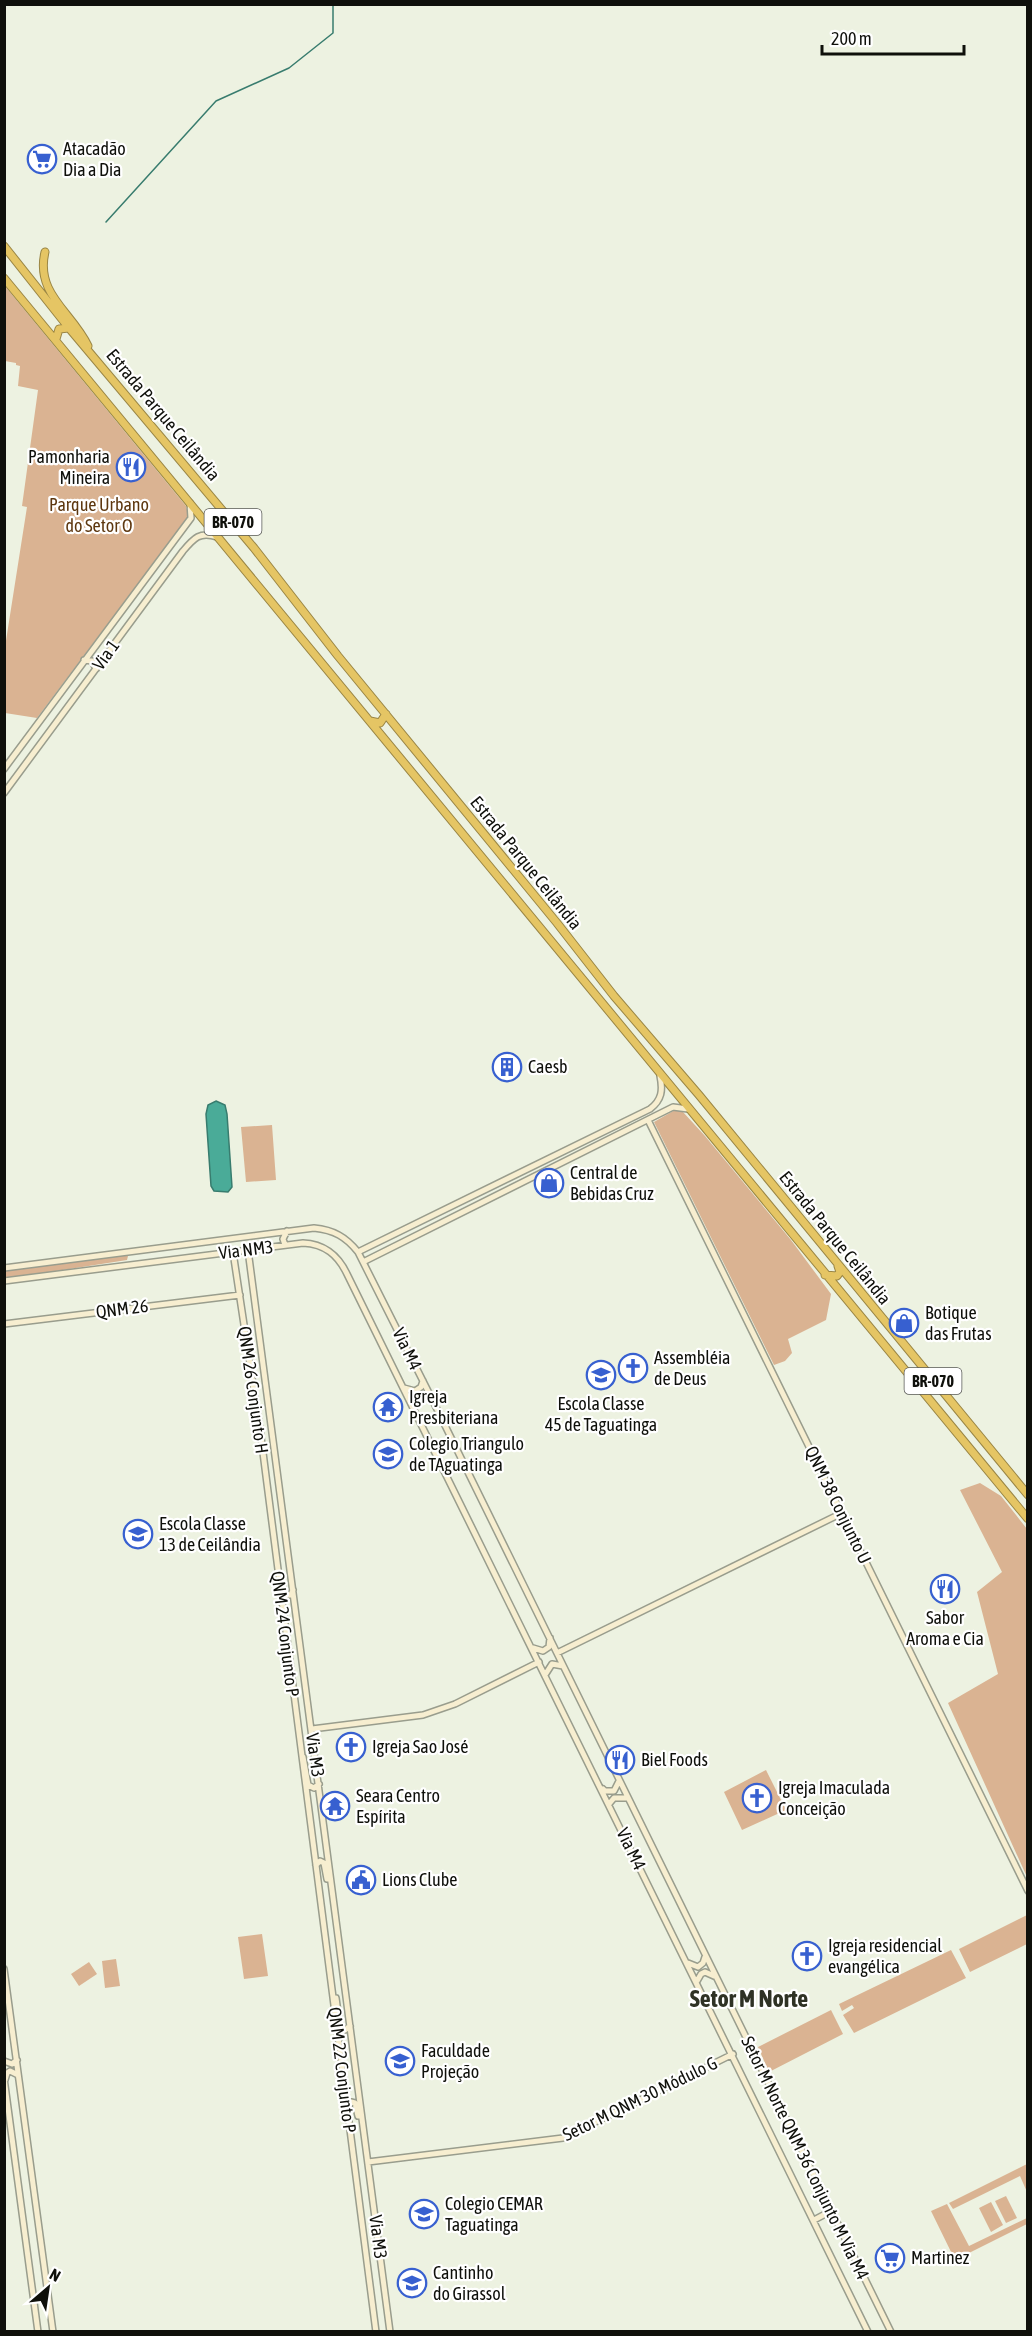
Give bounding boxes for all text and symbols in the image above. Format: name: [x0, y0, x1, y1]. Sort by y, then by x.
scale bar: [822, 18, 964, 56]
text: 200 m: [831, 28, 872, 49]
place label: Atacadão Dia a Dia: [63, 138, 126, 180]
supermarket icon: Atacadão Dia a Dia: [26, 143, 58, 175]
street label: Estrada Parque Ceilândia: [102, 345, 225, 485]
place label: Pamonharia Mineira: [28, 446, 110, 488]
restaurant icon: Pamonharia Mineira: [115, 451, 147, 483]
park label: Parque Urbano do Setor O: [49, 494, 149, 536]
road number: BR-070: [204, 509, 262, 535]
street label: Via 1: [88, 635, 124, 674]
street label: Estrada Parque Ceilândia: [466, 792, 587, 933]
building icon: Caesb: [491, 1051, 523, 1083]
place label: Caesb: [528, 1056, 568, 1077]
place label: Central de Bebidas Cruz: [570, 1162, 654, 1204]
shop icon: Central de Bebidas Cruz: [533, 1167, 565, 1199]
street label: Estrada Parque Ceilândia: [775, 1167, 896, 1308]
street label: Via NM3: [217, 1236, 274, 1263]
street label: QNM 26: [95, 1295, 149, 1322]
place label: Botique das Frutas: [925, 1302, 992, 1344]
shop icon: Botique das Frutas: [888, 1307, 920, 1339]
street label: Via M4: [388, 1324, 427, 1373]
street label: QNM 26 Conjunto H: [234, 1325, 273, 1455]
place label: Assembléia de Deus: [654, 1347, 730, 1389]
church icon: Assembléia de Deus: [617, 1352, 649, 1384]
school or university icon: Escola Classe 45 de Taguatinga: [585, 1359, 617, 1391]
road number: BR-070: [904, 1368, 962, 1394]
place label: Igreja Presbiteriana: [409, 1386, 498, 1428]
temple icon: Igreja Presbiteriana: [372, 1391, 404, 1423]
place label: Escola Classe 45 de Taguatinga: [545, 1393, 657, 1435]
place label: Colegio Triangulo de TAguatinga: [409, 1433, 524, 1475]
school or university icon: Colegio Triangulo de TAguatinga: [372, 1438, 404, 1470]
street label: QNM 38 Conjunto U: [801, 1442, 876, 1567]
place label: Escola Classe 13 de Ceilândia: [159, 1513, 261, 1555]
school or university icon: Escola Classe 13 de Ceilândia: [122, 1518, 154, 1550]
street label: QNM 24 Conjunto P: [267, 1570, 304, 1698]
restaurant icon: Sabor Aroma e Cia: [929, 1573, 961, 1605]
place label: Sabor Aroma e Cia: [906, 1607, 984, 1649]
church icon: Igreja Sao José: [335, 1731, 367, 1763]
street label: Via M3: [302, 1732, 329, 1778]
place label: Igreja Sao José: [372, 1736, 468, 1757]
restaurant icon: Biel Foods: [604, 1744, 636, 1776]
place label: Biel Foods: [641, 1749, 708, 1770]
place label: Igreja Imaculada Conceição: [778, 1777, 890, 1819]
church icon: Igreja Imaculada Conceição: [741, 1782, 773, 1814]
place label: Seara Centro Espírita: [356, 1785, 440, 1827]
temple icon: Seara Centro Espírita: [319, 1790, 351, 1822]
street label: Via M4: [612, 1824, 651, 1873]
public building icon: Lions Clube: [345, 1864, 377, 1896]
place label: Lions Clube: [382, 1869, 457, 1890]
place label: Igreja residencial evangélica: [828, 1935, 942, 1977]
church icon: Igreja residencial evangélica: [791, 1940, 823, 1972]
district label: Setor M Norte: [690, 1985, 808, 2012]
street label: QNM 22 Conjunto P: [324, 2006, 361, 2134]
street label: Setor M Norte QNM 36 Conjunto M Via M4: [737, 2033, 874, 2283]
place label: Faculdade Projeção: [421, 2040, 490, 2082]
school or university icon: Faculdade Projeção: [384, 2045, 416, 2077]
street label: Setor M QNM 30 Módulo G: [559, 2052, 720, 2145]
place label: Colegio CEMAR Taguatinga: [445, 2193, 543, 2235]
school or university icon: Colegio CEMAR Taguatinga: [408, 2198, 440, 2230]
street label: Via M3: [365, 2214, 392, 2260]
supermarket icon: Martinez: [874, 2242, 906, 2274]
place label: Martinez: [911, 2247, 970, 2268]
north arrow: [18, 2258, 78, 2318]
place label: Cantinho do Girassol: [433, 2262, 506, 2304]
text: N: [47, 2265, 64, 2285]
school or university icon: Cantinho do Girassol: [396, 2267, 428, 2299]

